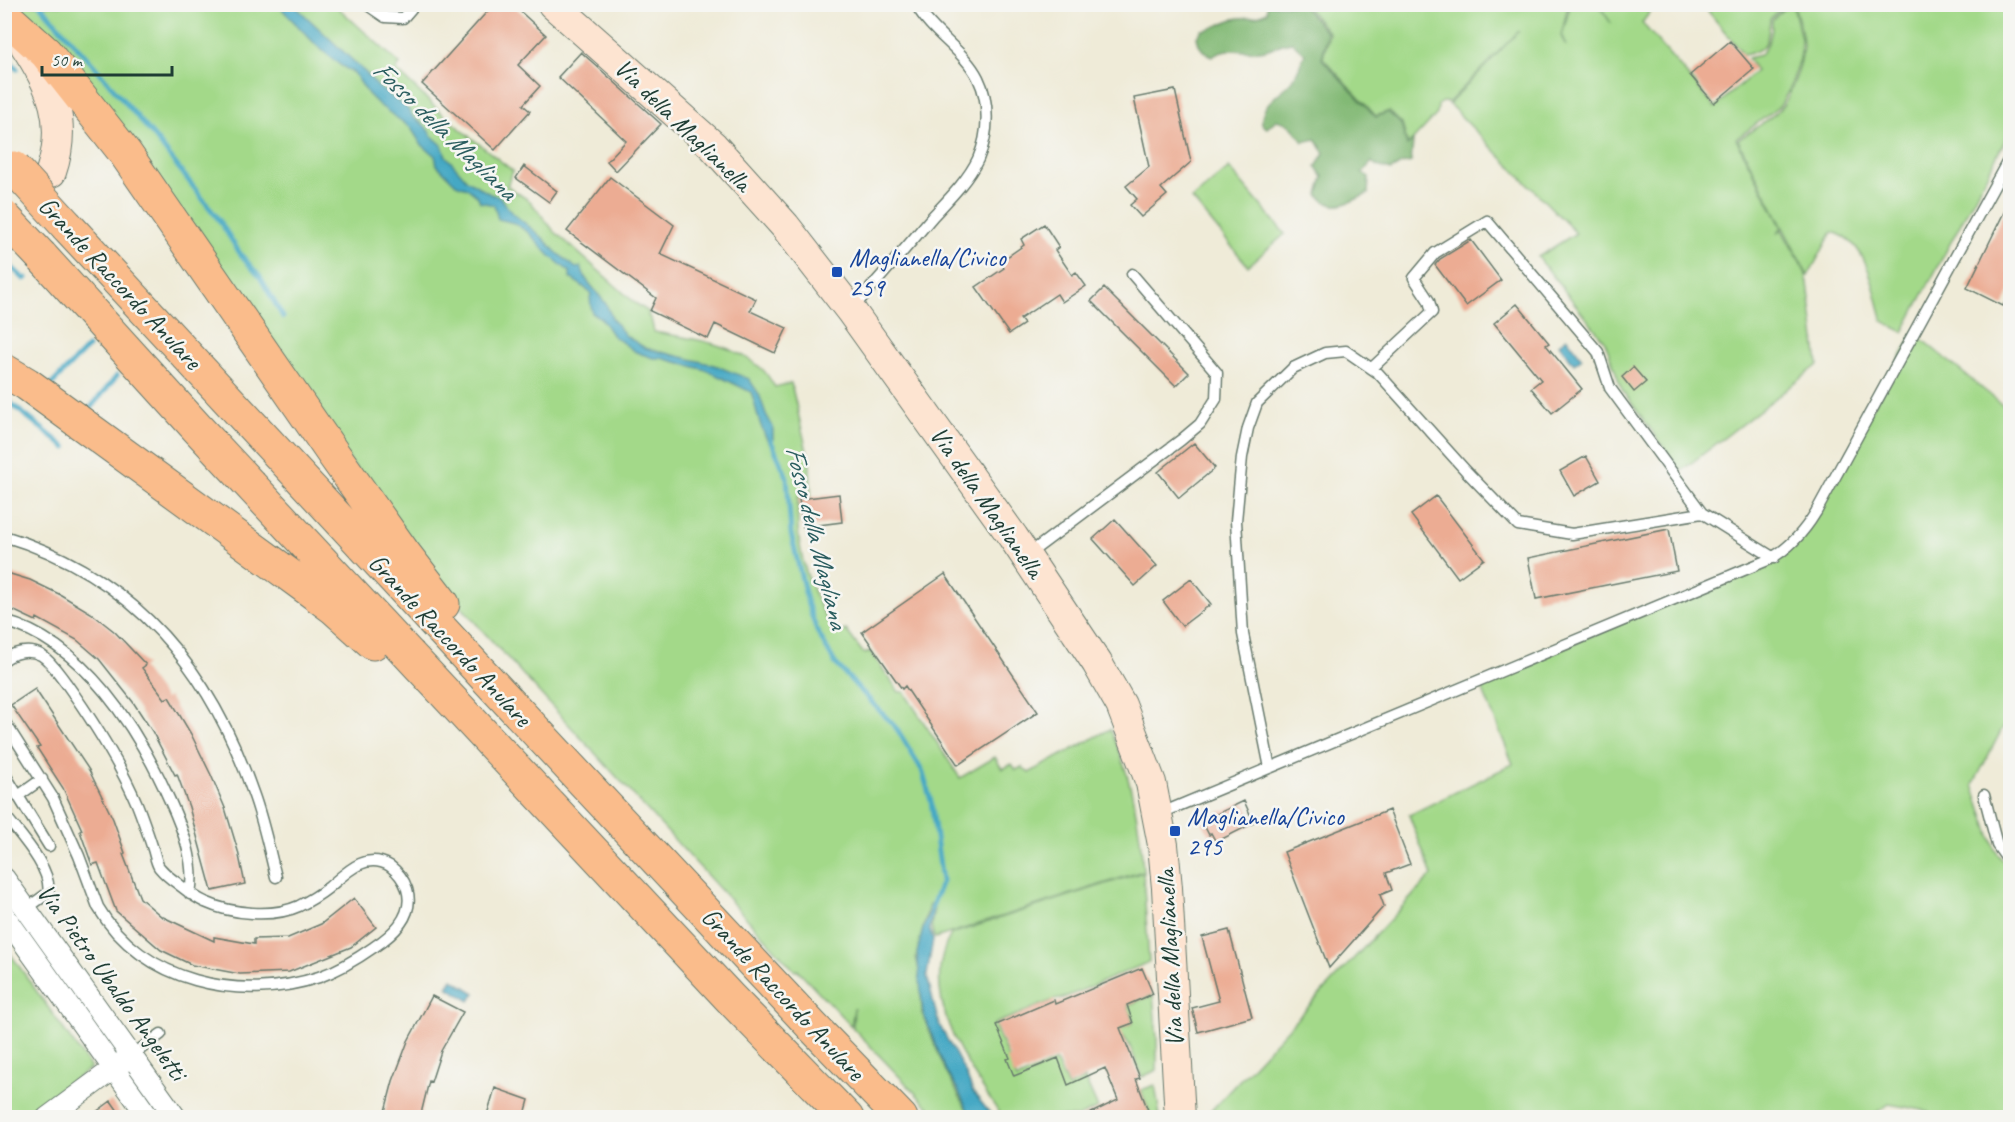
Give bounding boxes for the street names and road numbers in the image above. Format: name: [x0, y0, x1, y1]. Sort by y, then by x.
street label: Via della Maglianella: [608, 51, 760, 200]
street label: Grande Raccordo Anulare: [31, 190, 210, 378]
street label: Via della Maglianella: [922, 420, 1053, 586]
street label: Grande Raccordo Anulare: [361, 547, 540, 735]
street label: Via della Maglianella: [1149, 866, 1191, 1048]
street label: Via Pietro Ubaldo Angeletti: [29, 877, 196, 1089]
street label: Grande Raccordo Anulare: [694, 901, 873, 1089]

